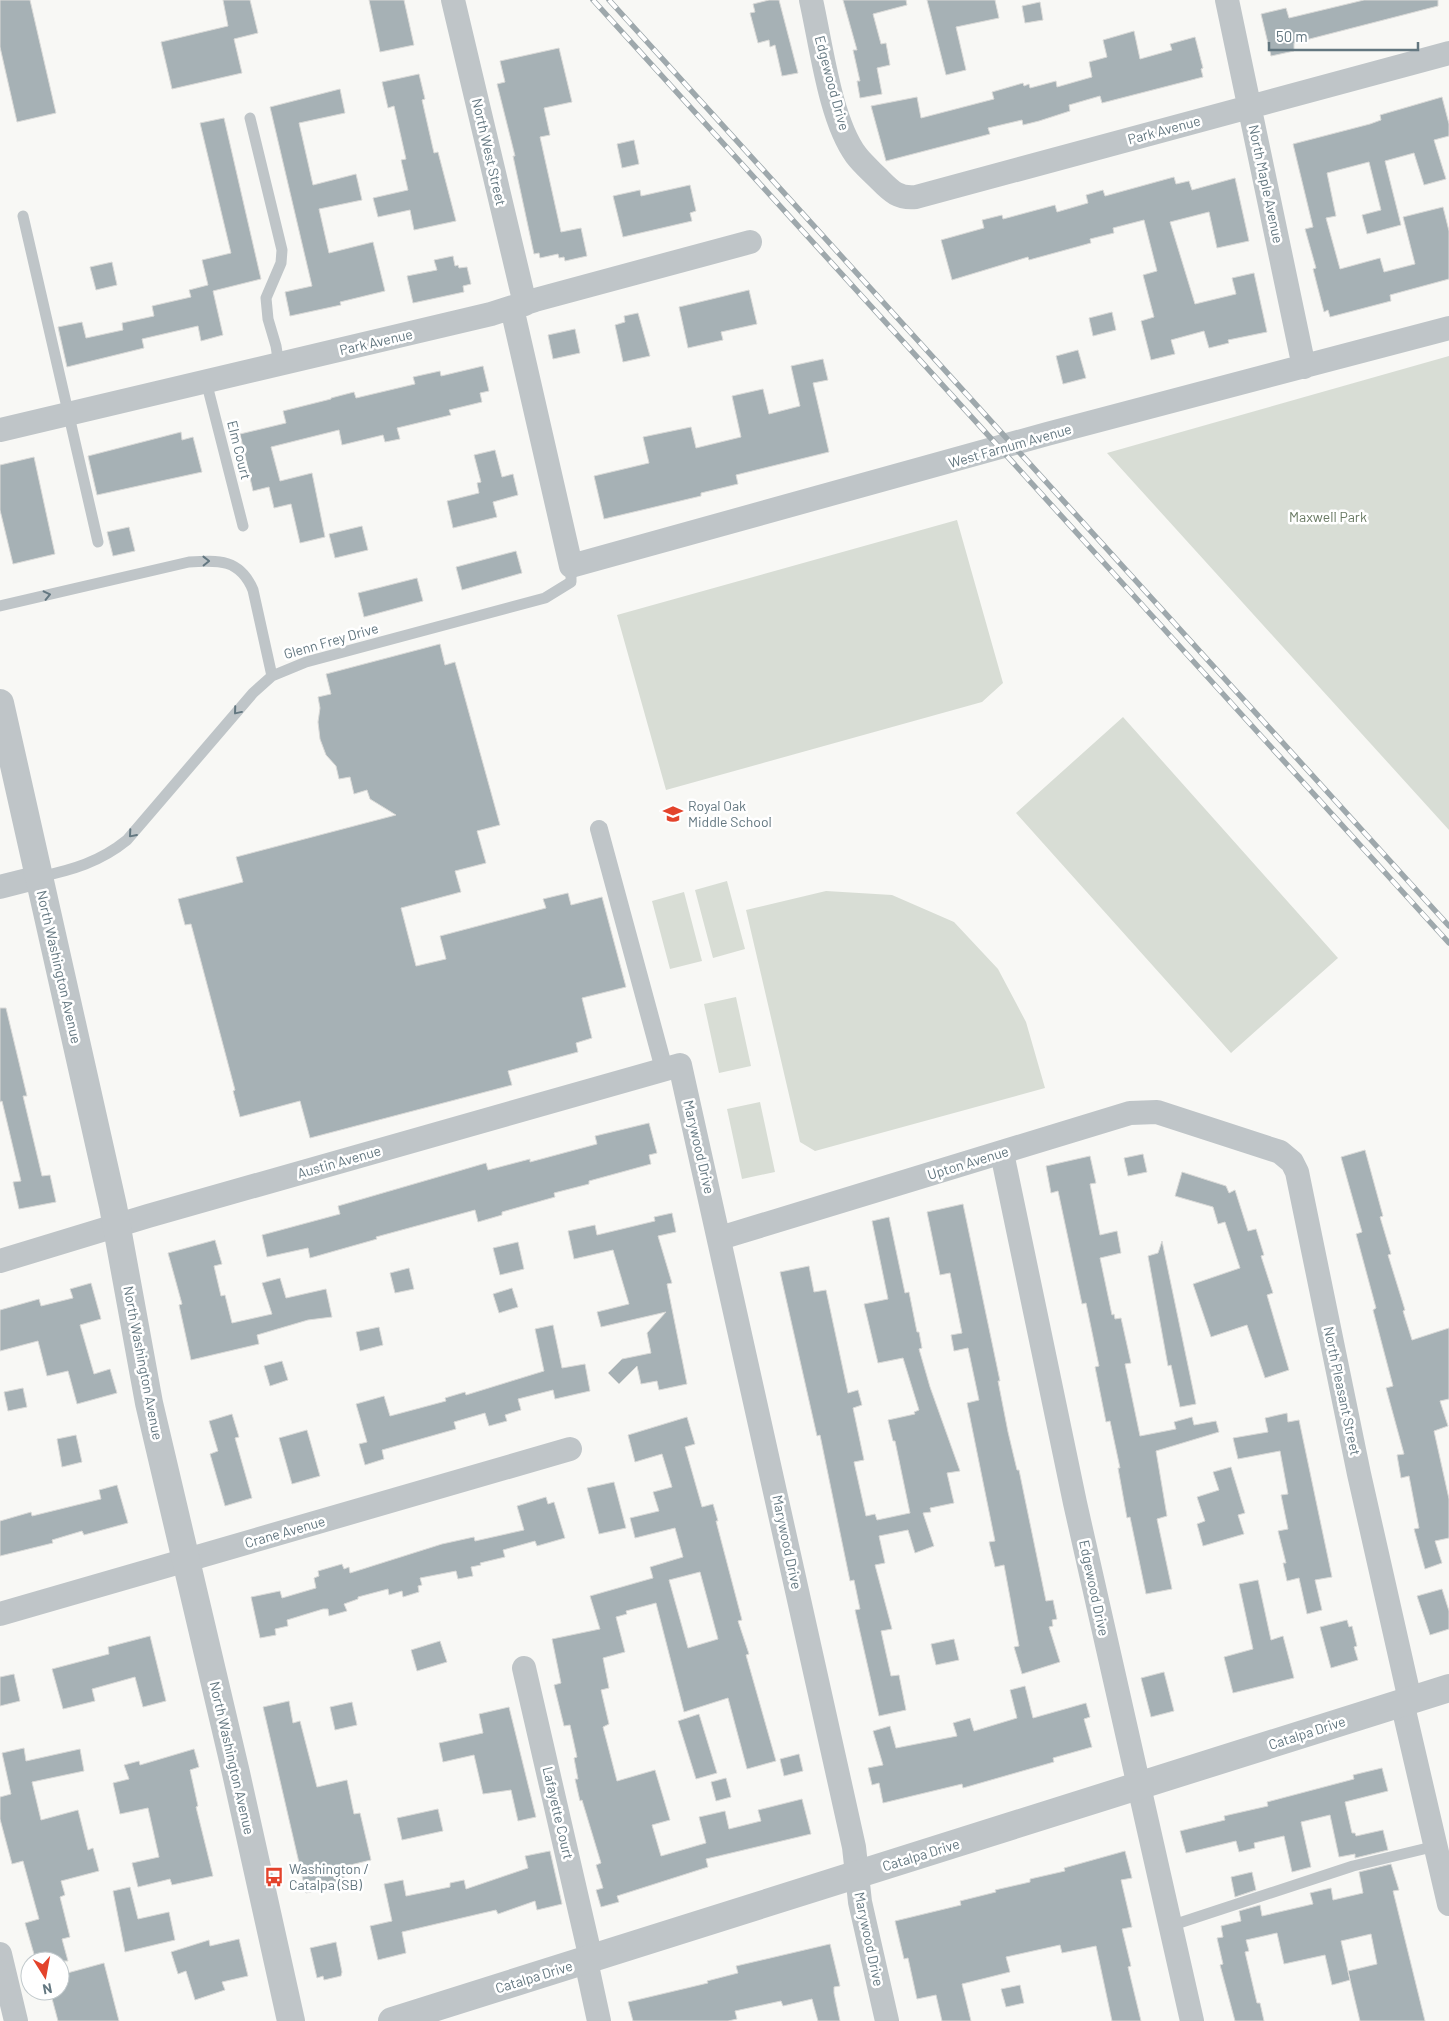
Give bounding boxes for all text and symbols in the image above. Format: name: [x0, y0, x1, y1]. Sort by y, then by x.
scale bar: [1269, 20, 1418, 52]
text: 50 m: [1276, 27, 1308, 45]
street label: Edgewood Drive: [812, 34, 853, 132]
street label: North West Street: [469, 97, 510, 207]
street label: Park Avenue: [1126, 112, 1202, 147]
street label: North Maple Avenue: [1246, 123, 1287, 245]
street label: Park Avenue: [338, 325, 414, 358]
street label: Elm Court: [224, 419, 255, 481]
street label: West Farnum Avenue: [946, 420, 1073, 471]
park label: Maxwell Park: [1289, 508, 1367, 525]
one-way arrow: [202, 556, 210, 566]
one-way arrow: [43, 590, 52, 601]
street label: Glenn Frey Drive: [282, 619, 380, 662]
one-way arrow: [234, 705, 243, 714]
place label: Royal Oak Middle School: [688, 797, 772, 830]
school or university icon: Royal Oak Middle School: [662, 803, 684, 825]
one-way arrow: [129, 829, 138, 838]
street label: North Washington Avenue: [34, 889, 85, 1045]
street label: Marywood Drive: [680, 1098, 719, 1196]
street label: Austin Avenue: [295, 1141, 383, 1182]
street label: Upton Avenue: [925, 1142, 1011, 1183]
street label: North Washington Avenue: [120, 1284, 167, 1442]
street label: North Pleasant Street: [1321, 1325, 1364, 1457]
street label: Marywood Drive: [769, 1493, 806, 1591]
street label: Crane Avenue: [243, 1512, 327, 1551]
street label: Edgewood Drive: [1076, 1538, 1113, 1637]
street label: North Washington Avenue: [207, 1680, 258, 1836]
street label: Catalpa Drive: [1266, 1712, 1347, 1753]
street label: Lafayette Court: [540, 1765, 577, 1861]
street label: Catalpa Drive: [880, 1835, 962, 1874]
place label: Washington / Catalpa (SB): [289, 1860, 369, 1893]
bus stop icon: Washington / Catalpa (SB): [263, 1866, 285, 1888]
street label: Marywood Drive: [851, 1890, 888, 1988]
north arrow: [20, 1951, 70, 2001]
street label: Catalpa Drive: [493, 1957, 575, 1996]
text: N: [41, 1980, 54, 1998]

